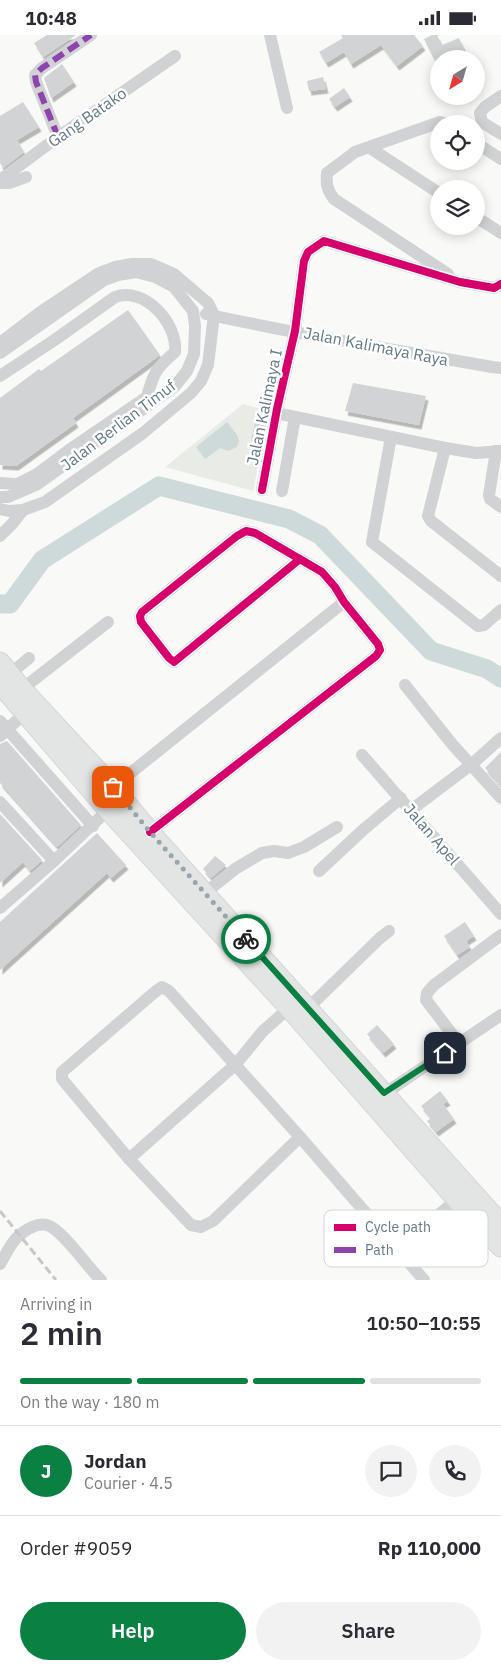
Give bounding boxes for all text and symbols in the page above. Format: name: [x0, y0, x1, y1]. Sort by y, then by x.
text: 10:48: [25, 6, 77, 30]
north arrow: [430, 50, 485, 105]
map controls: [430, 50, 485, 235]
street label: Gang Batako: [44, 83, 130, 151]
button: locate: [430, 115, 485, 170]
button: layers: [430, 180, 485, 235]
street label: Jalan Kalimaya Raya: [302, 322, 450, 370]
street label: Jalan Kalimaya I: [242, 347, 286, 467]
street label: Jalan Berlian Timuf: [57, 375, 179, 475]
pin: [92, 766, 134, 808]
icon: bag: [99, 773, 127, 801]
street label: Jalan Apel: [400, 799, 464, 869]
courier: [221, 914, 271, 964]
icon: bike: [232, 925, 260, 953]
pin: [424, 1032, 466, 1074]
icon: home: [431, 1039, 459, 1067]
legend: [324, 1210, 488, 1267]
text: Cycle path: [365, 1218, 431, 1236]
text: Path: [365, 1241, 394, 1259]
text: Arriving in: [20, 1294, 92, 1314]
text: 10:50–10:55: [367, 1311, 481, 1335]
text: 2 min: [20, 1312, 103, 1354]
text: On the way · 180 m: [20, 1392, 159, 1412]
button: chat: [365, 1445, 417, 1497]
button: phone: [429, 1445, 481, 1497]
text: Jordan: [84, 1449, 147, 1473]
text: J: [41, 1459, 51, 1483]
text: Courier · 4.5: [84, 1473, 173, 1493]
text: Order #9059: [20, 1536, 132, 1560]
text: Rp 110,000: [378, 1536, 481, 1560]
button: Help: [20, 1602, 246, 1660]
button: Share: [256, 1602, 481, 1660]

